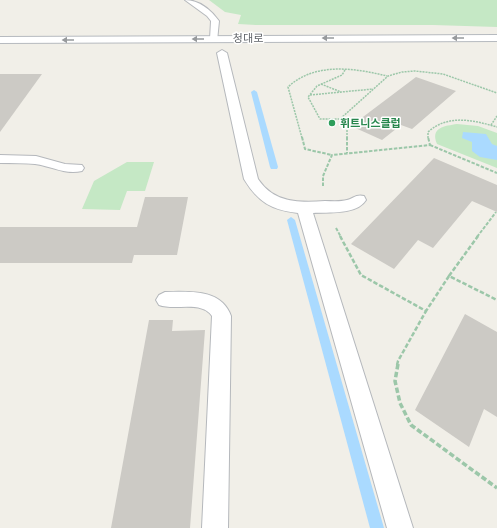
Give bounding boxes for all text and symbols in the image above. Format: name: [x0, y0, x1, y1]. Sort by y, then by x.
street label: 청대로: [233, 32, 263, 45]
one-way arrow: [321, 35, 334, 41]
one-way arrow: [451, 35, 464, 41]
one-way arrow: [62, 36, 74, 43]
one-way arrow: [191, 36, 204, 42]
place label: 휘트니스클럽: [340, 117, 401, 130]
marker: 휘트니스클럽: [327, 118, 337, 128]

